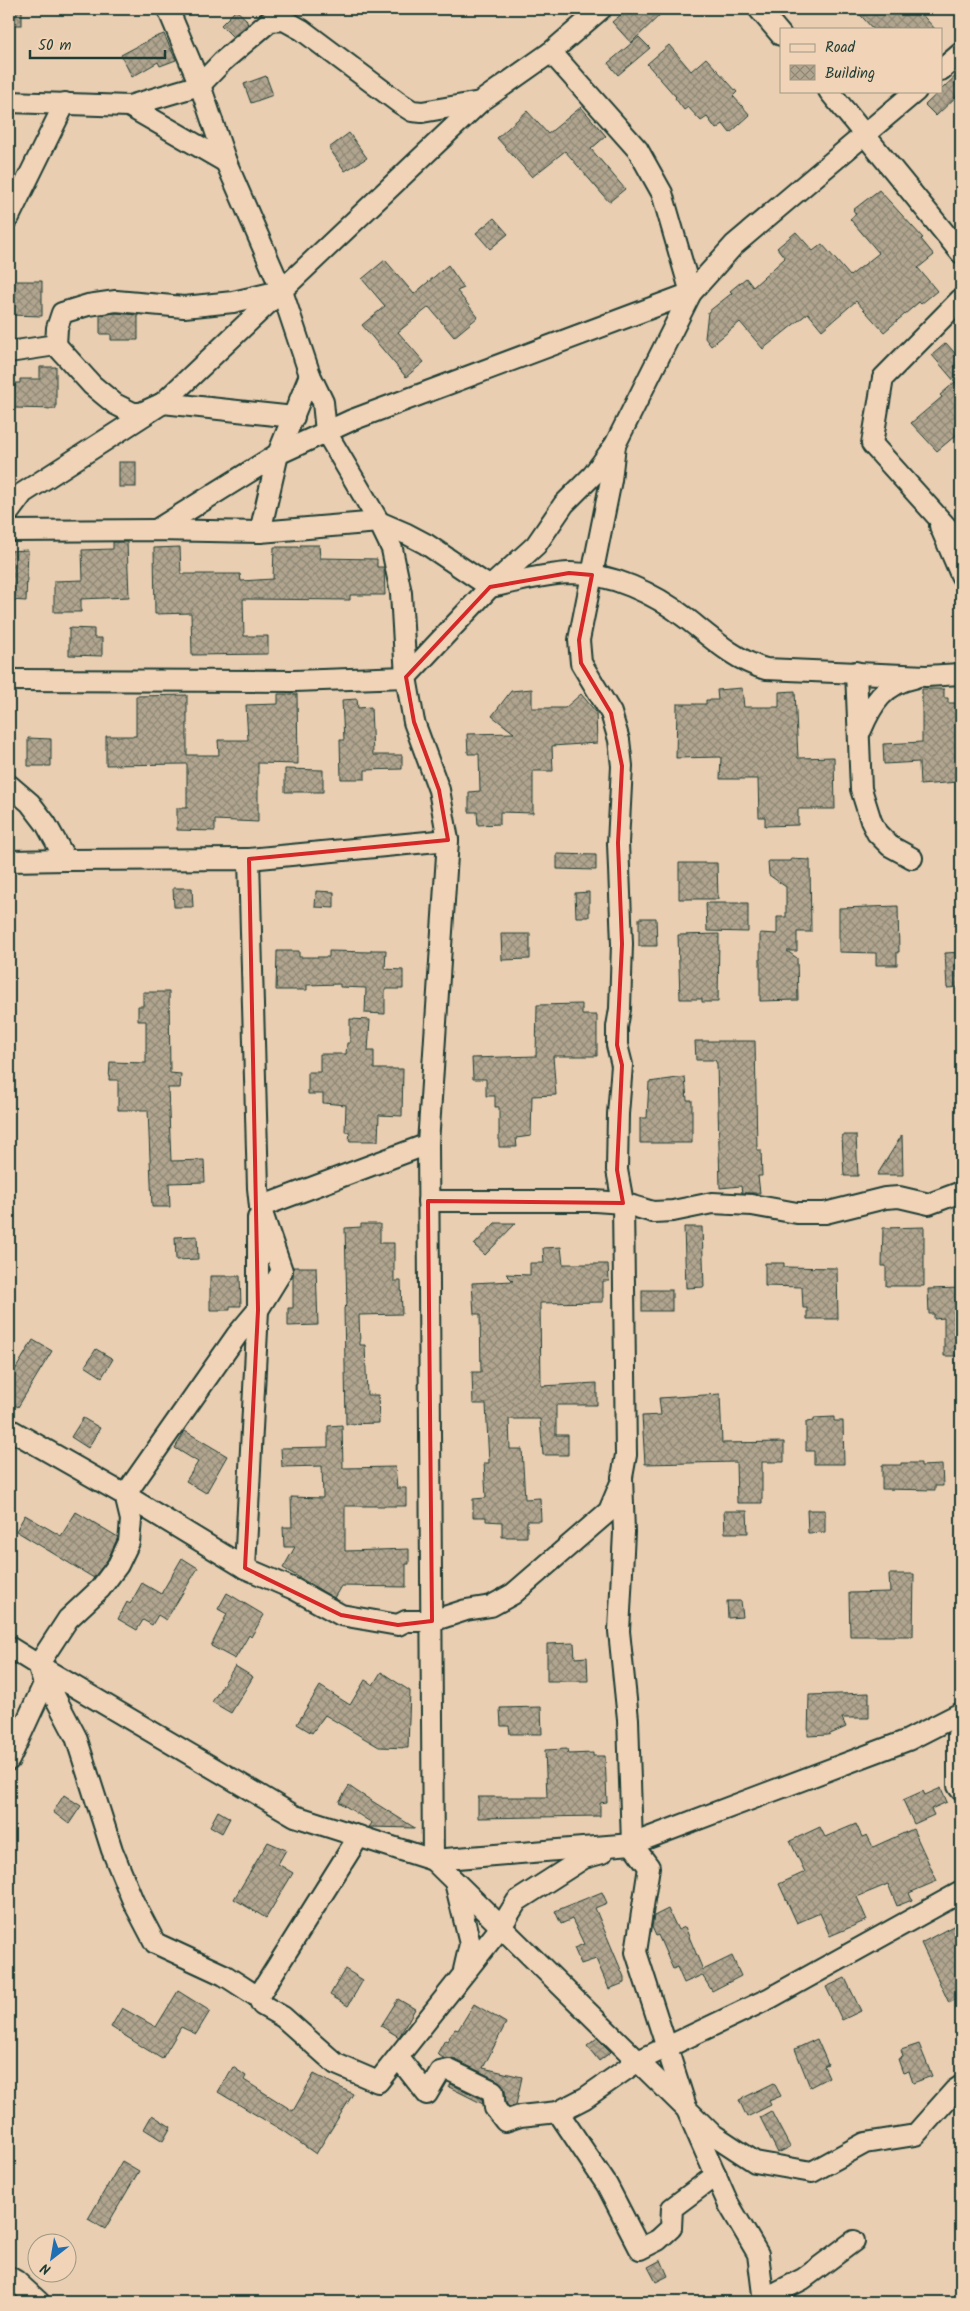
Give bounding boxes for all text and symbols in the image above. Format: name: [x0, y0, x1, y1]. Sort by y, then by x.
scale bar: [30, 28, 165, 60]
legend: [780, 28, 942, 92]
text: 50 m: [38, 34, 72, 58]
text: Road: [825, 36, 856, 60]
text: Building: [825, 62, 875, 86]
north arrow: [28, 2234, 78, 2284]
text: N: [36, 2256, 55, 2280]

